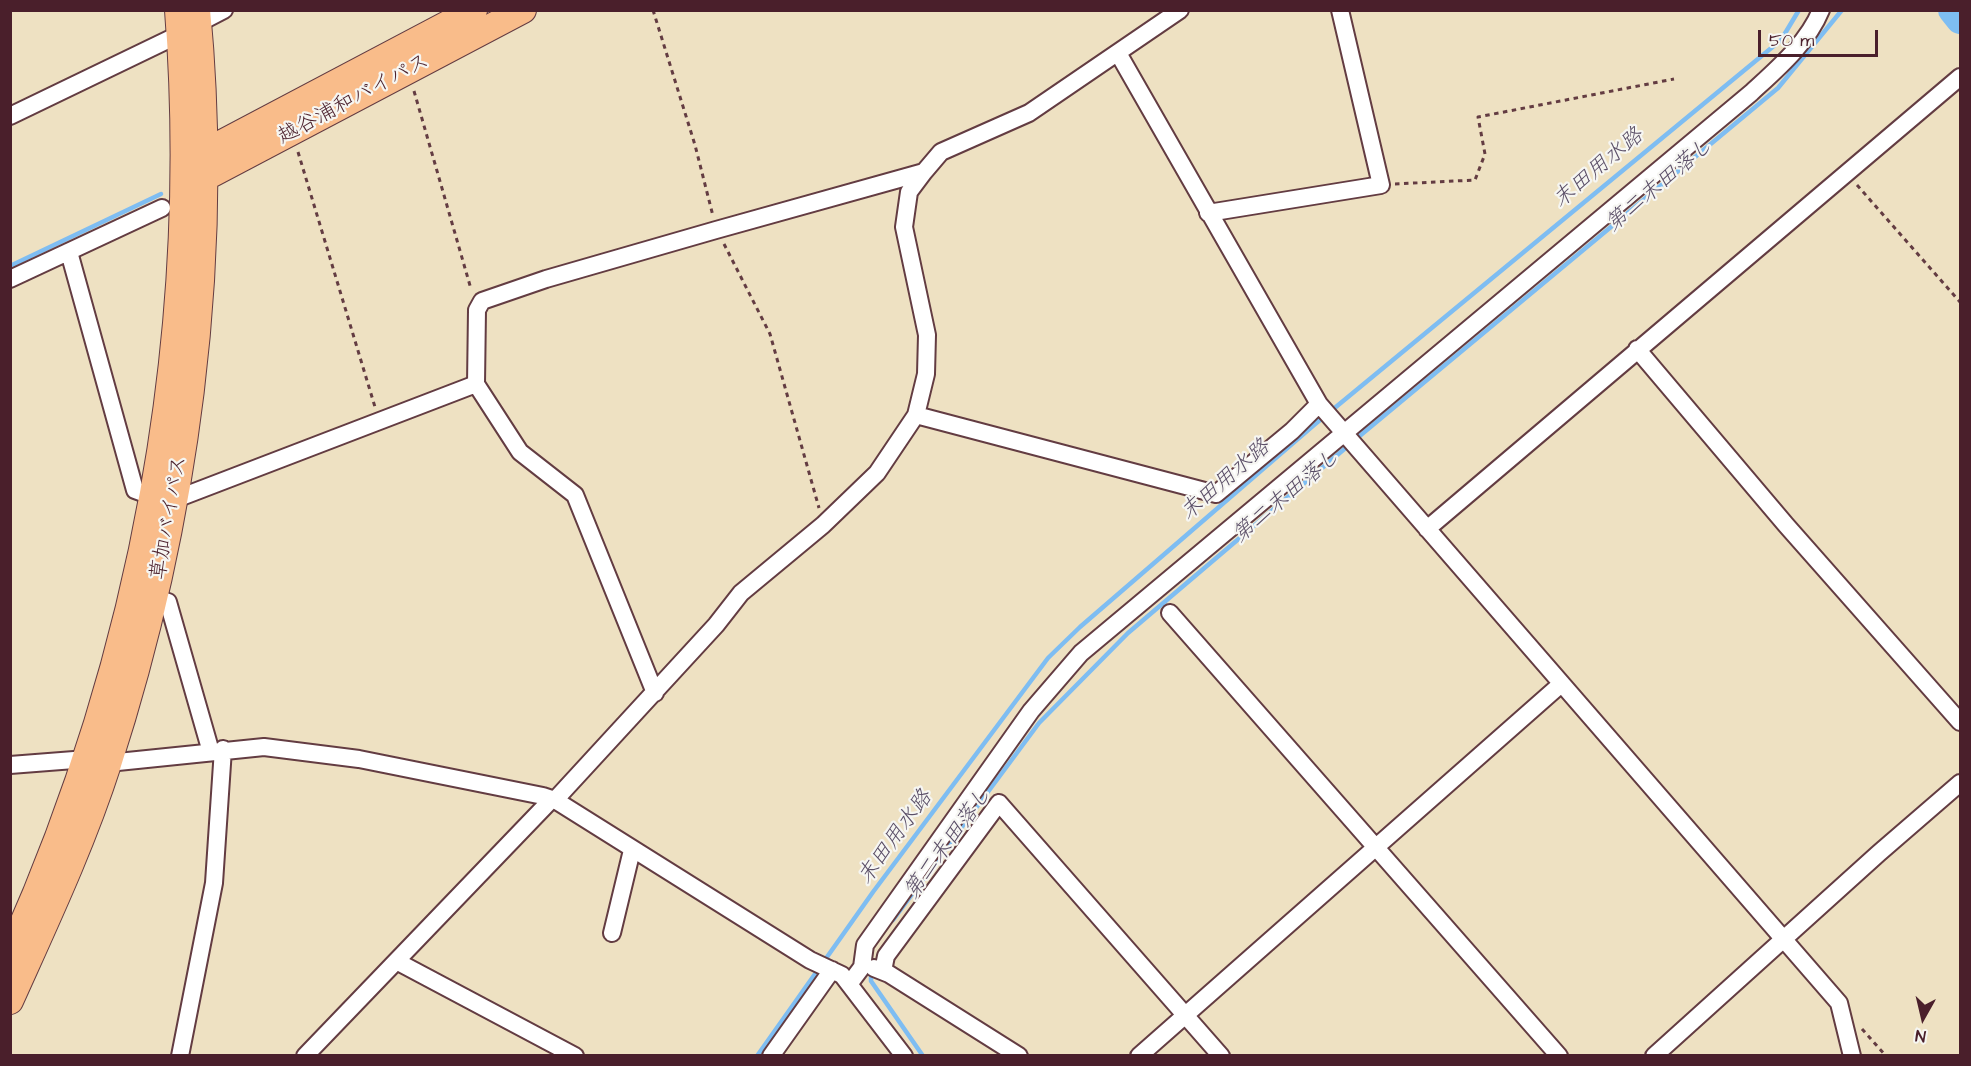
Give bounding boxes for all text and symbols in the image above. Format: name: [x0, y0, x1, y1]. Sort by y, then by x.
scale bar: [1761, 18, 1881, 56]
text: 50 m: [1769, 28, 1814, 53]
street label: 越谷浦和バイパス: [274, 49, 434, 151]
water label: 末田用水路: [1548, 124, 1650, 214]
water label: 第二末田落し: [1601, 133, 1719, 239]
water label: 末田用水路: [1176, 435, 1276, 527]
water label: 第二末田落し: [1228, 444, 1346, 550]
street label: 草加バイパス: [147, 454, 193, 582]
water label: 第二末田落し: [900, 783, 998, 905]
water label: 末田用水路: [853, 786, 939, 890]
north arrow: [1893, 988, 1953, 1048]
text: N: [1914, 1024, 1927, 1047]

